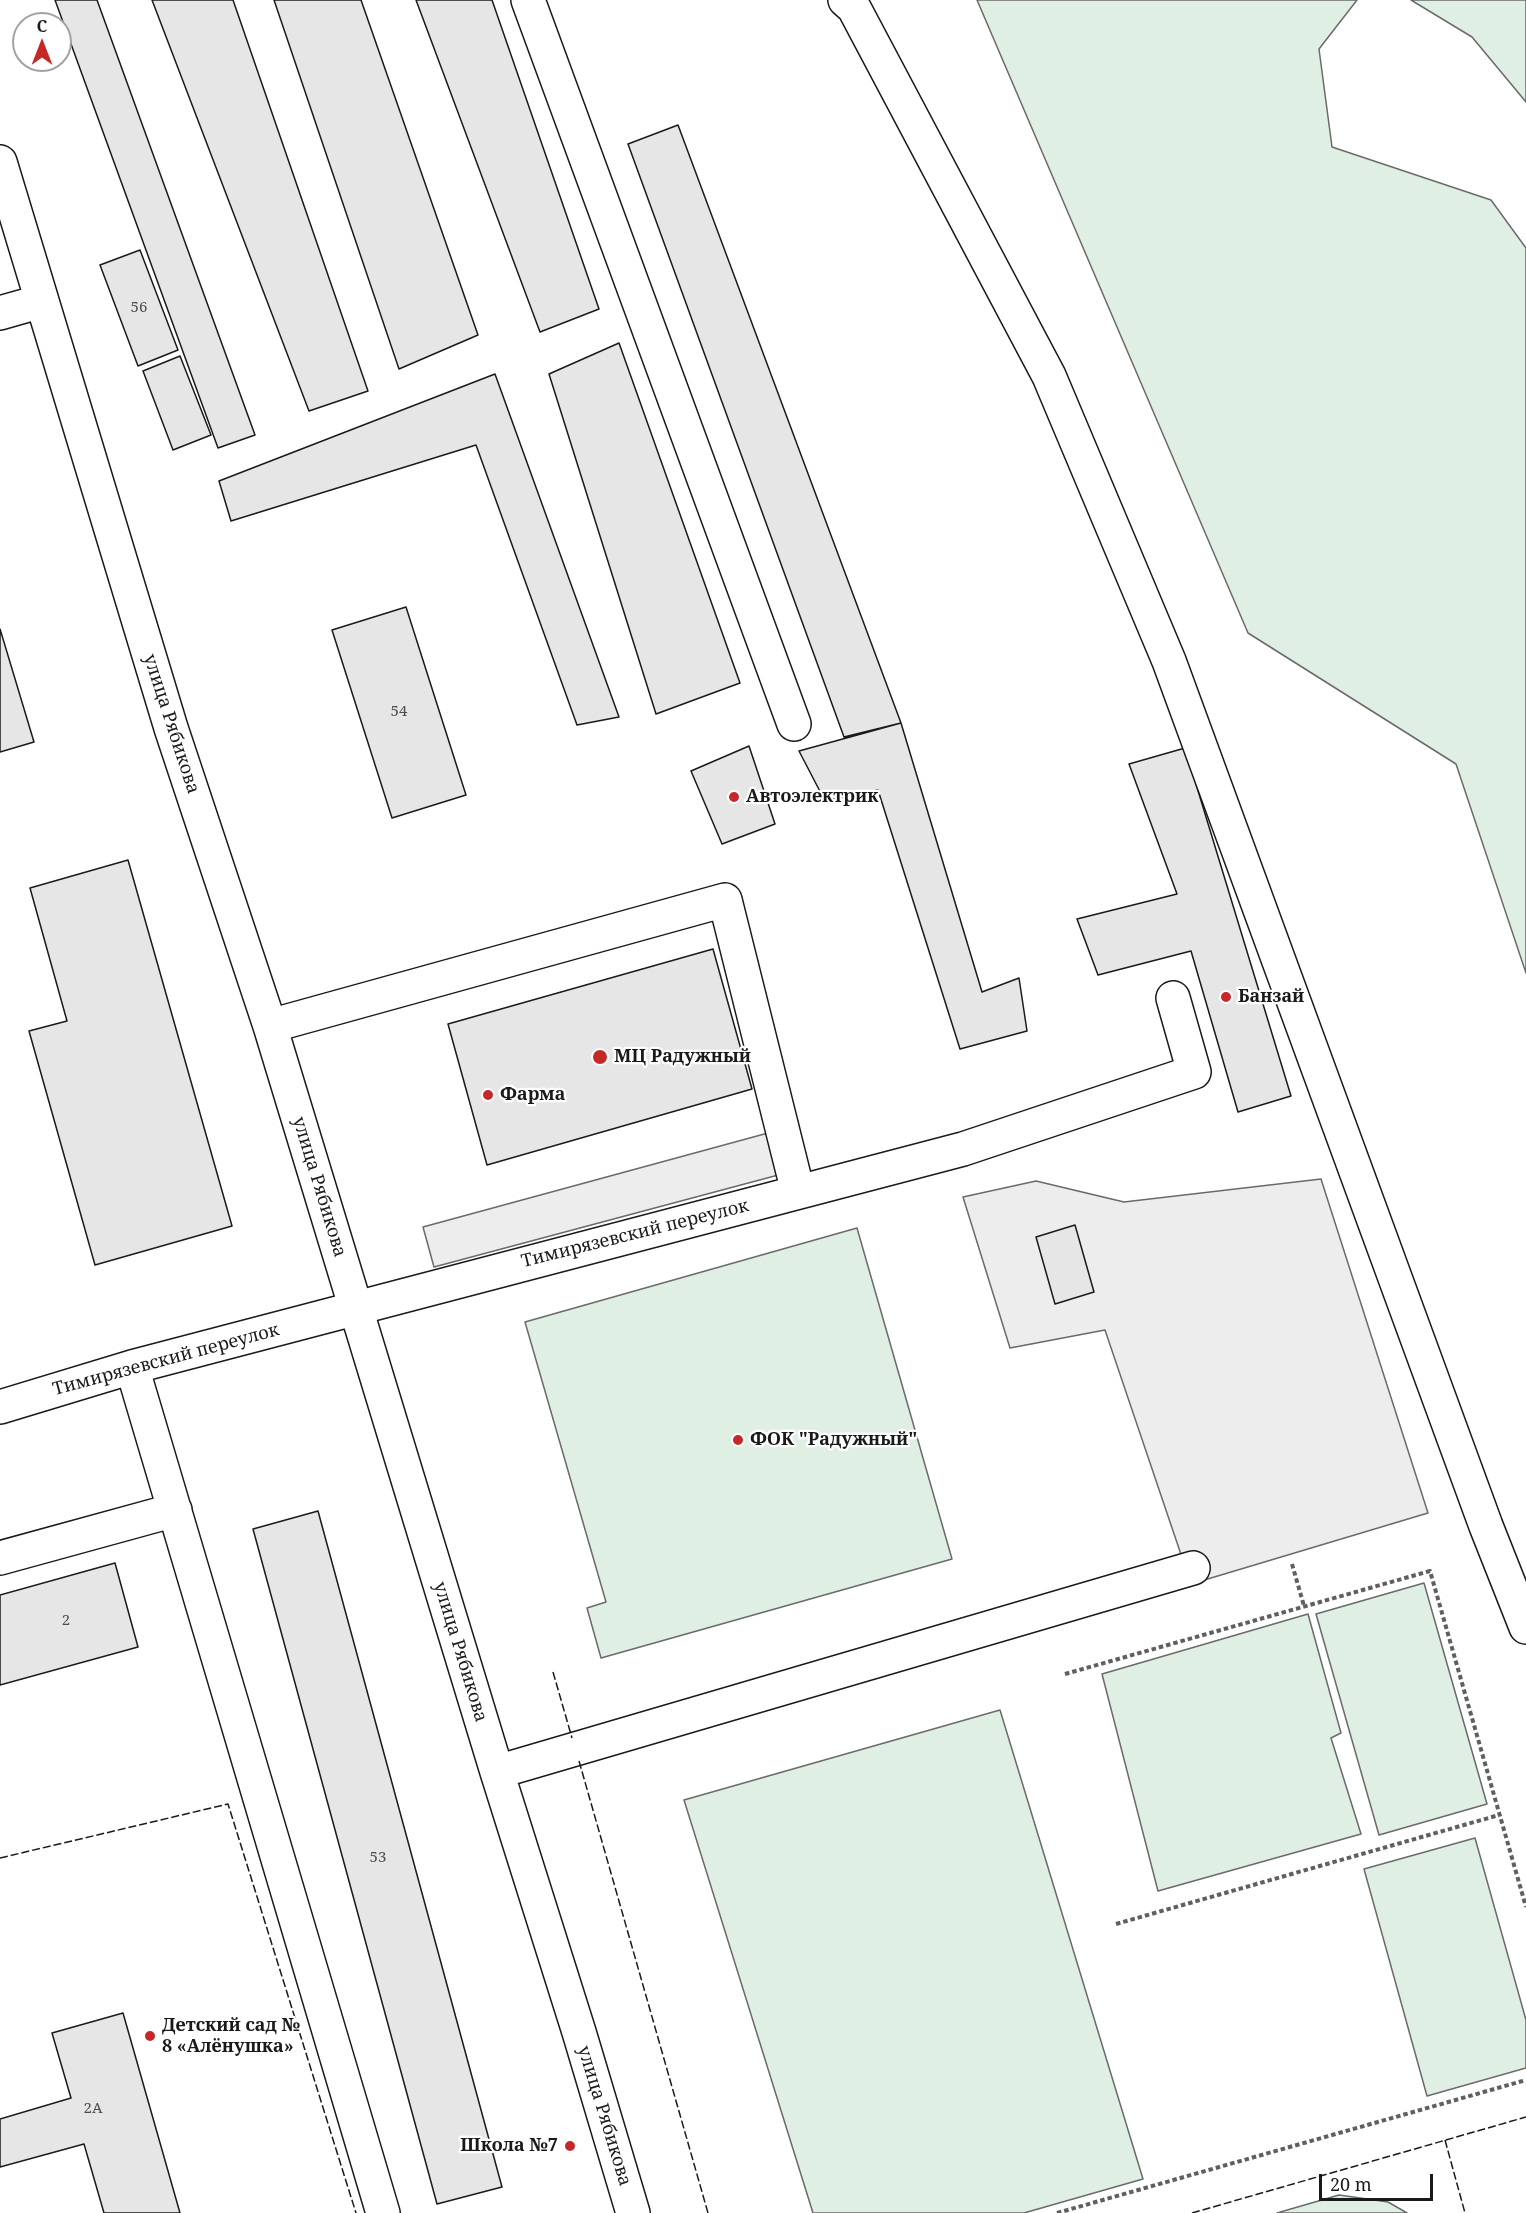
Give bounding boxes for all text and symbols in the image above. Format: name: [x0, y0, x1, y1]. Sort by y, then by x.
north arrow: [12, 12, 72, 72]
text: С: [37, 15, 47, 37]
house number: 56: [131, 299, 147, 317]
street label: улица Рябикова: [138, 652, 204, 796]
house number: 54: [391, 703, 407, 721]
place label: Автоэлектрик: [746, 786, 878, 808]
marker: Автоэлектрик: [727, 790, 741, 804]
place label: Банзай: [1238, 986, 1304, 1008]
marker: Банзай: [1219, 990, 1233, 1004]
place label: МЦ Радужный: [614, 1046, 751, 1068]
marker: МЦ Радужный: [591, 1048, 609, 1066]
place label: Фарма: [500, 1084, 565, 1106]
marker: Фарма: [481, 1088, 495, 1102]
street label: улица Рябикова: [287, 1114, 351, 1260]
street label: Тимирязевский переулок: [519, 1195, 751, 1273]
street label: Тимирязевский переулок: [50, 1319, 282, 1401]
place label: ФОК "Радужный": [750, 1429, 917, 1451]
marker: ФОК "Радужный": [731, 1433, 745, 1447]
street label: улица Рябикова: [428, 1579, 492, 1725]
house number: 2: [62, 1612, 70, 1630]
house number: 53: [370, 1849, 386, 1867]
place label: Детский сад № 8 «Алёнушка»: [162, 2015, 300, 2058]
marker: Детский сад № 8 «Алёнушка»: [143, 2029, 157, 2043]
street label: улица Рябикова: [572, 2043, 636, 2189]
house number: 2А: [84, 2100, 102, 2118]
place label: Школа №7: [460, 2135, 558, 2157]
marker: Школа №7: [563, 2139, 577, 2153]
scale bar: [1322, 2162, 1436, 2200]
text: 20 m: [1330, 2172, 1372, 2196]

